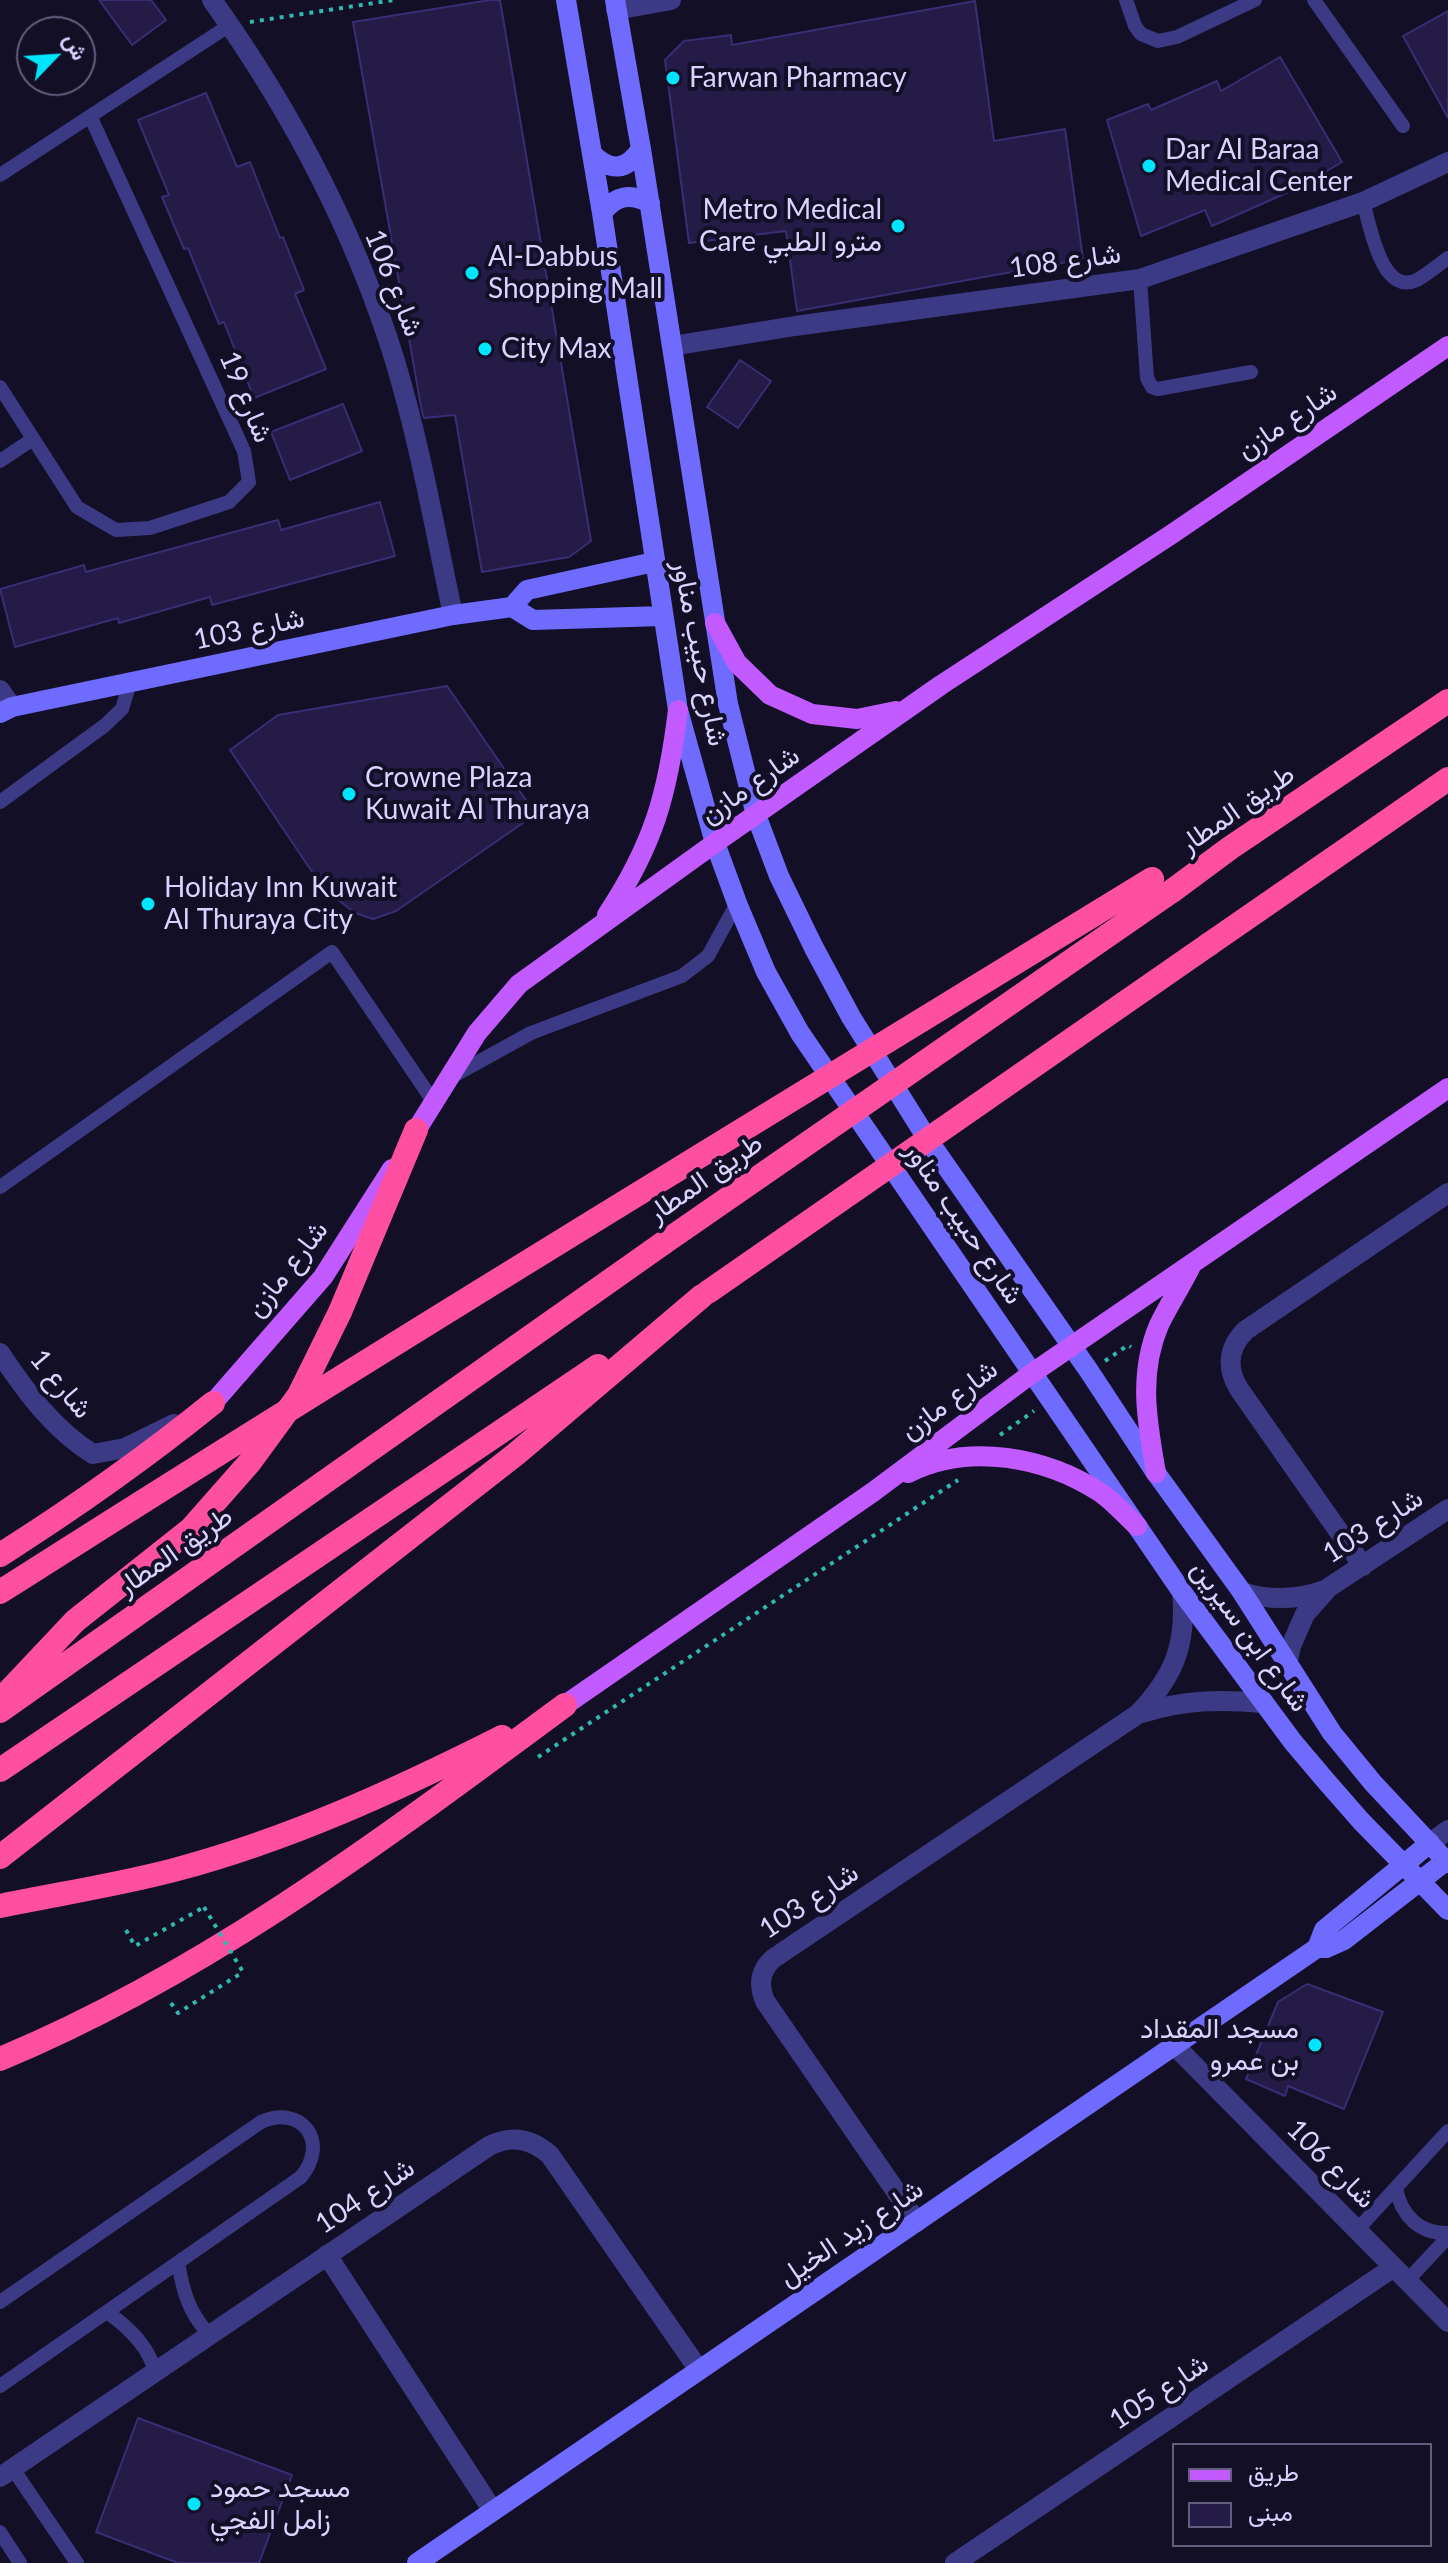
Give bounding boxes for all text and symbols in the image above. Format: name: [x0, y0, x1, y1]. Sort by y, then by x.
north arrow: [16, 16, 96, 96]
text: ش: [59, 29, 94, 64]
place label: Farwan Pharmacy: [689, 61, 907, 95]
marker: Farwan Pharmacy: [664, 69, 682, 87]
place label: Dar Al Baraa Medical Center: [1165, 133, 1352, 199]
marker: Dar Al Baraa Medical Center: [1140, 157, 1158, 175]
place label: Metro Medical Care مترو الطبي: [699, 193, 882, 259]
marker: Metro Medical Care مترو الطبي: [889, 217, 907, 235]
street label: شارع 106: [357, 225, 431, 341]
street label: شارع 108: [1007, 237, 1123, 285]
place label: Al-Dabbus Shopping Mall: [488, 240, 663, 306]
marker: Al-Dabbus Shopping Mall: [463, 264, 481, 282]
place label: City Max: [501, 332, 612, 366]
marker: City Max: [476, 340, 494, 358]
street label: شارع 19: [212, 346, 280, 448]
street label: شارع مازن: [1231, 375, 1343, 467]
street label: شارع حبيب مناور: [665, 557, 735, 749]
street label: شارع 103: [191, 601, 307, 657]
street label: شارع مازن: [694, 739, 806, 831]
street label: طريق المطار: [1173, 757, 1301, 861]
place label: Crowne Plaza Kuwait Al Thuraya: [365, 761, 590, 827]
marker: Crowne Plaza Kuwait Al Thuraya: [340, 785, 358, 803]
place label: Holiday Inn Kuwait Al Thuraya City: [164, 871, 397, 937]
marker: Holiday Inn Kuwait Al Thuraya City: [139, 895, 157, 913]
street label: طريق المطار: [641, 1126, 769, 1230]
street label: شارع حبيب مناور: [897, 1135, 1031, 1311]
street label: شارع مازن: [239, 1214, 335, 1324]
street label: شارع 1: [23, 1343, 99, 1425]
street label: شارع مازن: [894, 1352, 1004, 1448]
street label: شارع 103: [1317, 1481, 1429, 1571]
street label: طريق المطار: [111, 1499, 239, 1603]
street label: شارع ابن سيرين: [1184, 1554, 1316, 1718]
street label: شارع 103: [753, 1856, 865, 1946]
place label: مسجد المقداد بن عمرو: [1140, 2012, 1299, 2078]
marker: مسجد المقداد بن عمرو: [1306, 2036, 1324, 2054]
street label: شارع 106: [1279, 2112, 1383, 2216]
street label: شارع 104: [309, 2151, 421, 2241]
street label: شارع زيد الخيل: [772, 2172, 930, 2294]
street label: شارع 105: [1103, 2347, 1215, 2437]
legend: [1172, 2443, 1432, 2547]
text: طريق: [1248, 2457, 1299, 2486]
place label: مسجد حمود زامل الفجي: [210, 2471, 350, 2537]
marker: مسجد حمود زامل الفجي: [185, 2495, 203, 2513]
text: مبنى: [1248, 2497, 1293, 2526]

